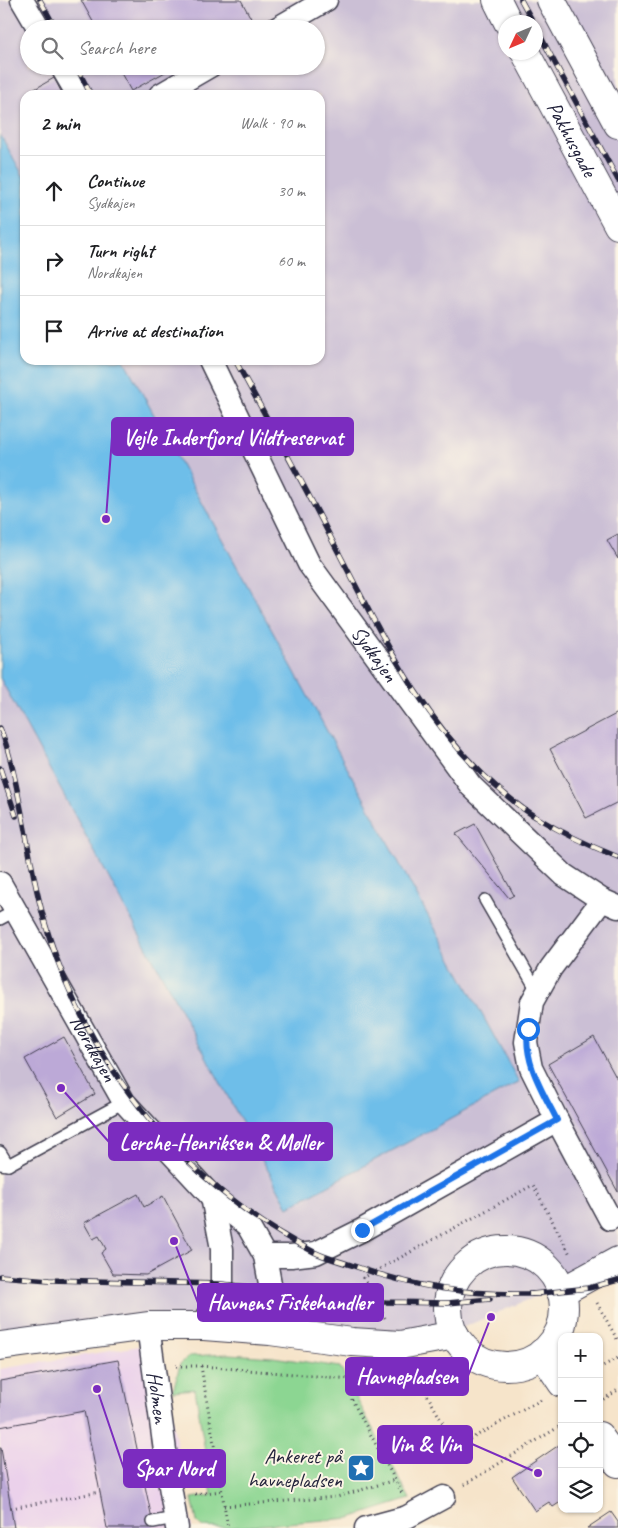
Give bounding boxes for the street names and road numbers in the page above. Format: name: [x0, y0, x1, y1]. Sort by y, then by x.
street label: Pakhusgade: [541, 97, 604, 183]
street label: Sydkajen: [346, 621, 404, 687]
street label: Nordkajen: [64, 1010, 123, 1087]
street label: Holmen: [141, 1370, 174, 1426]

